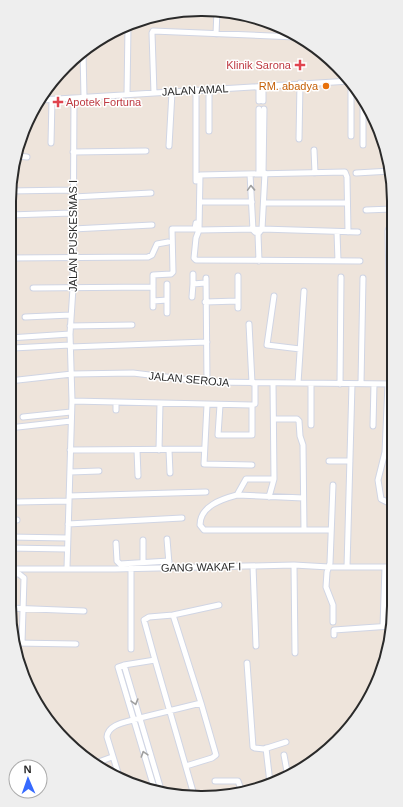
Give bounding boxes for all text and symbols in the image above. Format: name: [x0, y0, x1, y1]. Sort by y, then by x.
place label: Klinik Sarona: [226, 59, 292, 71]
marker: Klinik Sarona: [294, 59, 306, 71]
place label: RM. abadya: [259, 80, 319, 92]
marker: RM. abadya: [321, 81, 331, 91]
street label: JALAN AMAL: [161, 82, 229, 98]
place label: Apotek Fortuna: [66, 96, 142, 108]
marker: Apotek Fortuna: [53, 97, 63, 107]
street label: JALAN PUSKESMAS I: [67, 180, 79, 292]
one-way arrow: [247, 185, 255, 191]
street label: JALAN SEROJA: [148, 369, 231, 389]
street label: GANG WAKAF I: [161, 560, 241, 574]
one-way arrow: [130, 698, 139, 705]
one-way arrow: [140, 750, 149, 757]
north arrow: [8, 759, 48, 799]
text: N: [23, 763, 32, 775]

